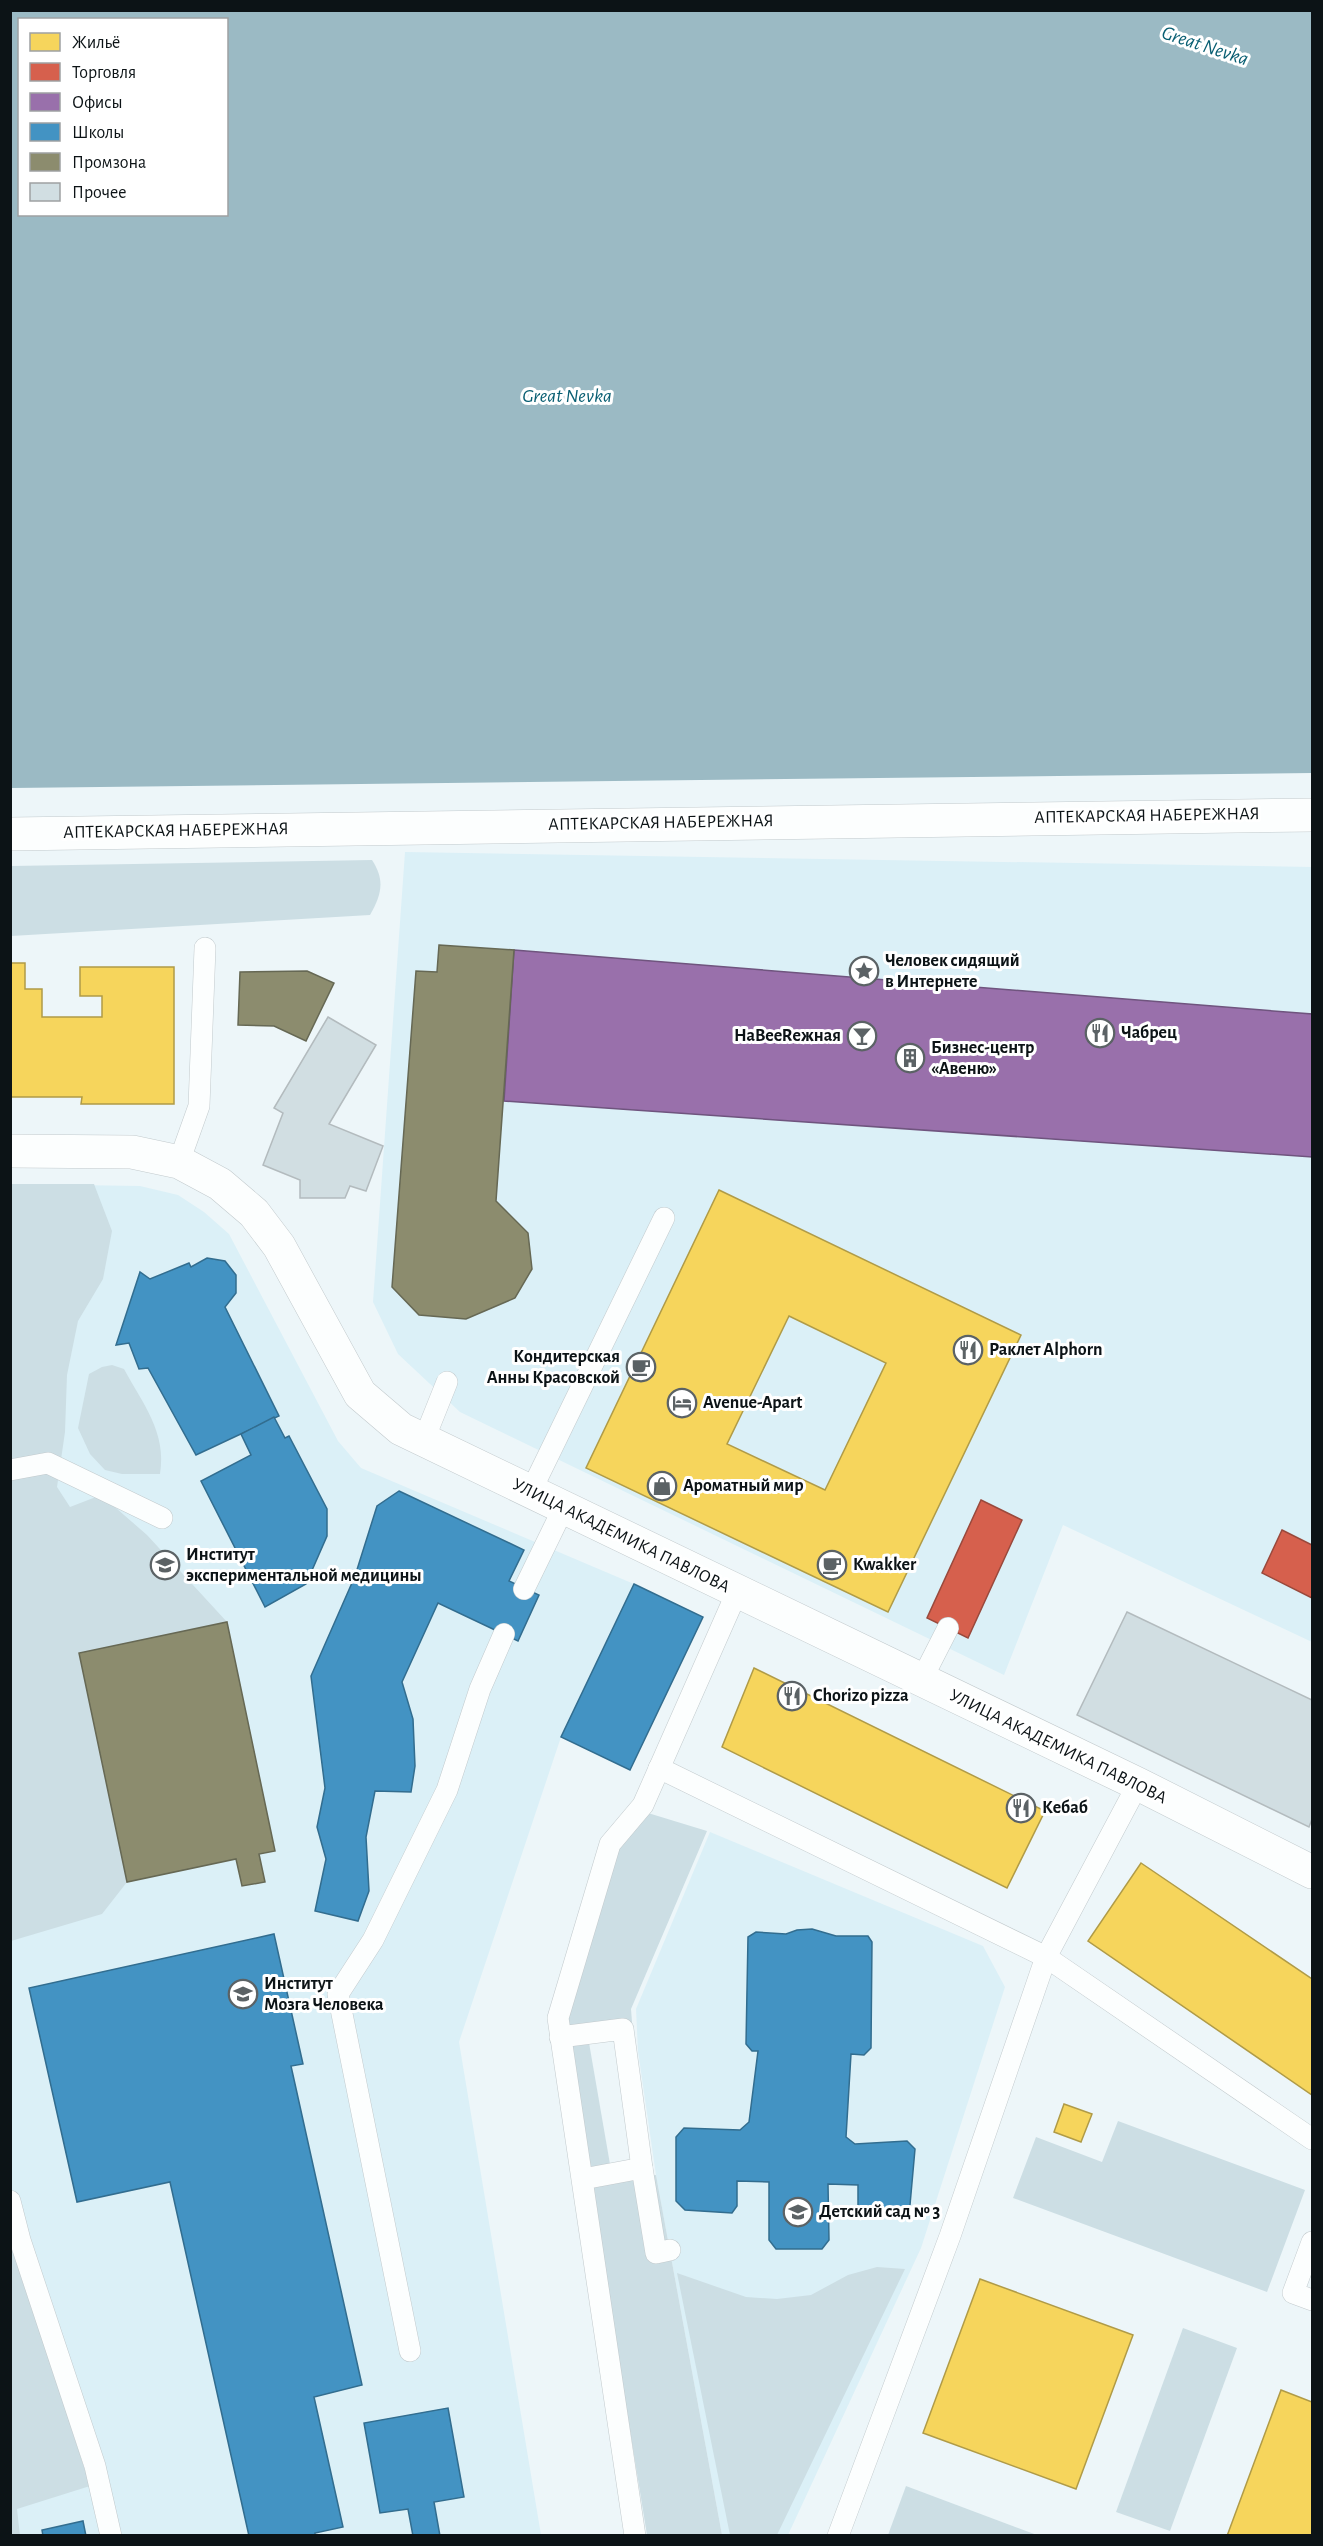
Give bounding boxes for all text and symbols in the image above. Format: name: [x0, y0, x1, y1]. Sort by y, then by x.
legend: [18, 18, 228, 216]
water label: Great Nevka: [1159, 23, 1251, 69]
text: Жильё: [72, 34, 120, 52]
text: Торговля: [72, 64, 136, 82]
text: Офисы: [72, 94, 123, 112]
text: Школы: [72, 124, 124, 142]
text: Промзона: [72, 154, 146, 172]
text: Прочее: [72, 184, 127, 202]
water label: Great Nevka: [522, 386, 612, 406]
street label: АПТЕКАРСКАЯ НАБЕРЕЖНАЯ: [1034, 805, 1260, 827]
street label: АПТЕКАРСКАЯ НАБЕРЕЖНАЯ: [548, 812, 774, 834]
street label: АПТЕКАРСКАЯ НАБЕРЕЖНАЯ: [63, 820, 289, 842]
place label: Человек сидящий в Интернете: [885, 952, 1020, 991]
place icon: Человек сидящий в Интернете: [848, 955, 880, 987]
restaurant icon: Чабрец: [1084, 1017, 1116, 1049]
bar icon: НаBeeRежная: [846, 1020, 878, 1052]
place label: Чабрец: [1121, 1024, 1177, 1042]
place label: НаBeeRежная: [734, 1027, 841, 1045]
place label: Бизнес-центр «Авеню»: [931, 1039, 1034, 1078]
building icon: Бизнес-центр «Авеню»: [894, 1042, 926, 1074]
restaurant icon: Раклет Alphorn: [952, 1334, 984, 1366]
place label: Раклет Alphorn: [989, 1341, 1102, 1359]
place label: Кондитерская Анны Красовской: [487, 1348, 620, 1387]
cafe icon: Кондитерская Анны Красовской: [625, 1351, 657, 1383]
hotel icon: Avenue-Apart: [666, 1387, 698, 1419]
place label: Avenue-Apart: [703, 1394, 802, 1412]
shop icon: Ароматный мир: [646, 1470, 678, 1502]
street label: УЛИЦА АКАДЕМИКА ПАВЛОВА: [510, 1475, 733, 1597]
place label: Ароматный мир: [683, 1477, 804, 1495]
place label: Институт экспериментальной медицины: [186, 1546, 422, 1585]
school or university icon: Институт экспериментальной медицины: [149, 1549, 181, 1581]
cafe icon: Kwakker: [816, 1549, 848, 1581]
place label: Kwakker: [853, 1556, 917, 1574]
restaurant icon: Chorizo pizza: [776, 1680, 808, 1712]
street label: УЛИЦА АКАДЕМИКА ПАВЛОВА: [947, 1686, 1170, 1808]
place label: Chorizo pizza: [813, 1687, 909, 1705]
restaurant icon: Кебаб: [1005, 1792, 1037, 1824]
place label: Кебаб: [1042, 1799, 1088, 1817]
place label: Институт Мозга Человека: [264, 1975, 384, 2014]
school or university icon: Институт Мозга Человека: [227, 1978, 259, 2010]
school or university icon: Детский сад № 3: [782, 2196, 814, 2228]
place label: Детский сад № 3: [819, 2203, 941, 2221]

